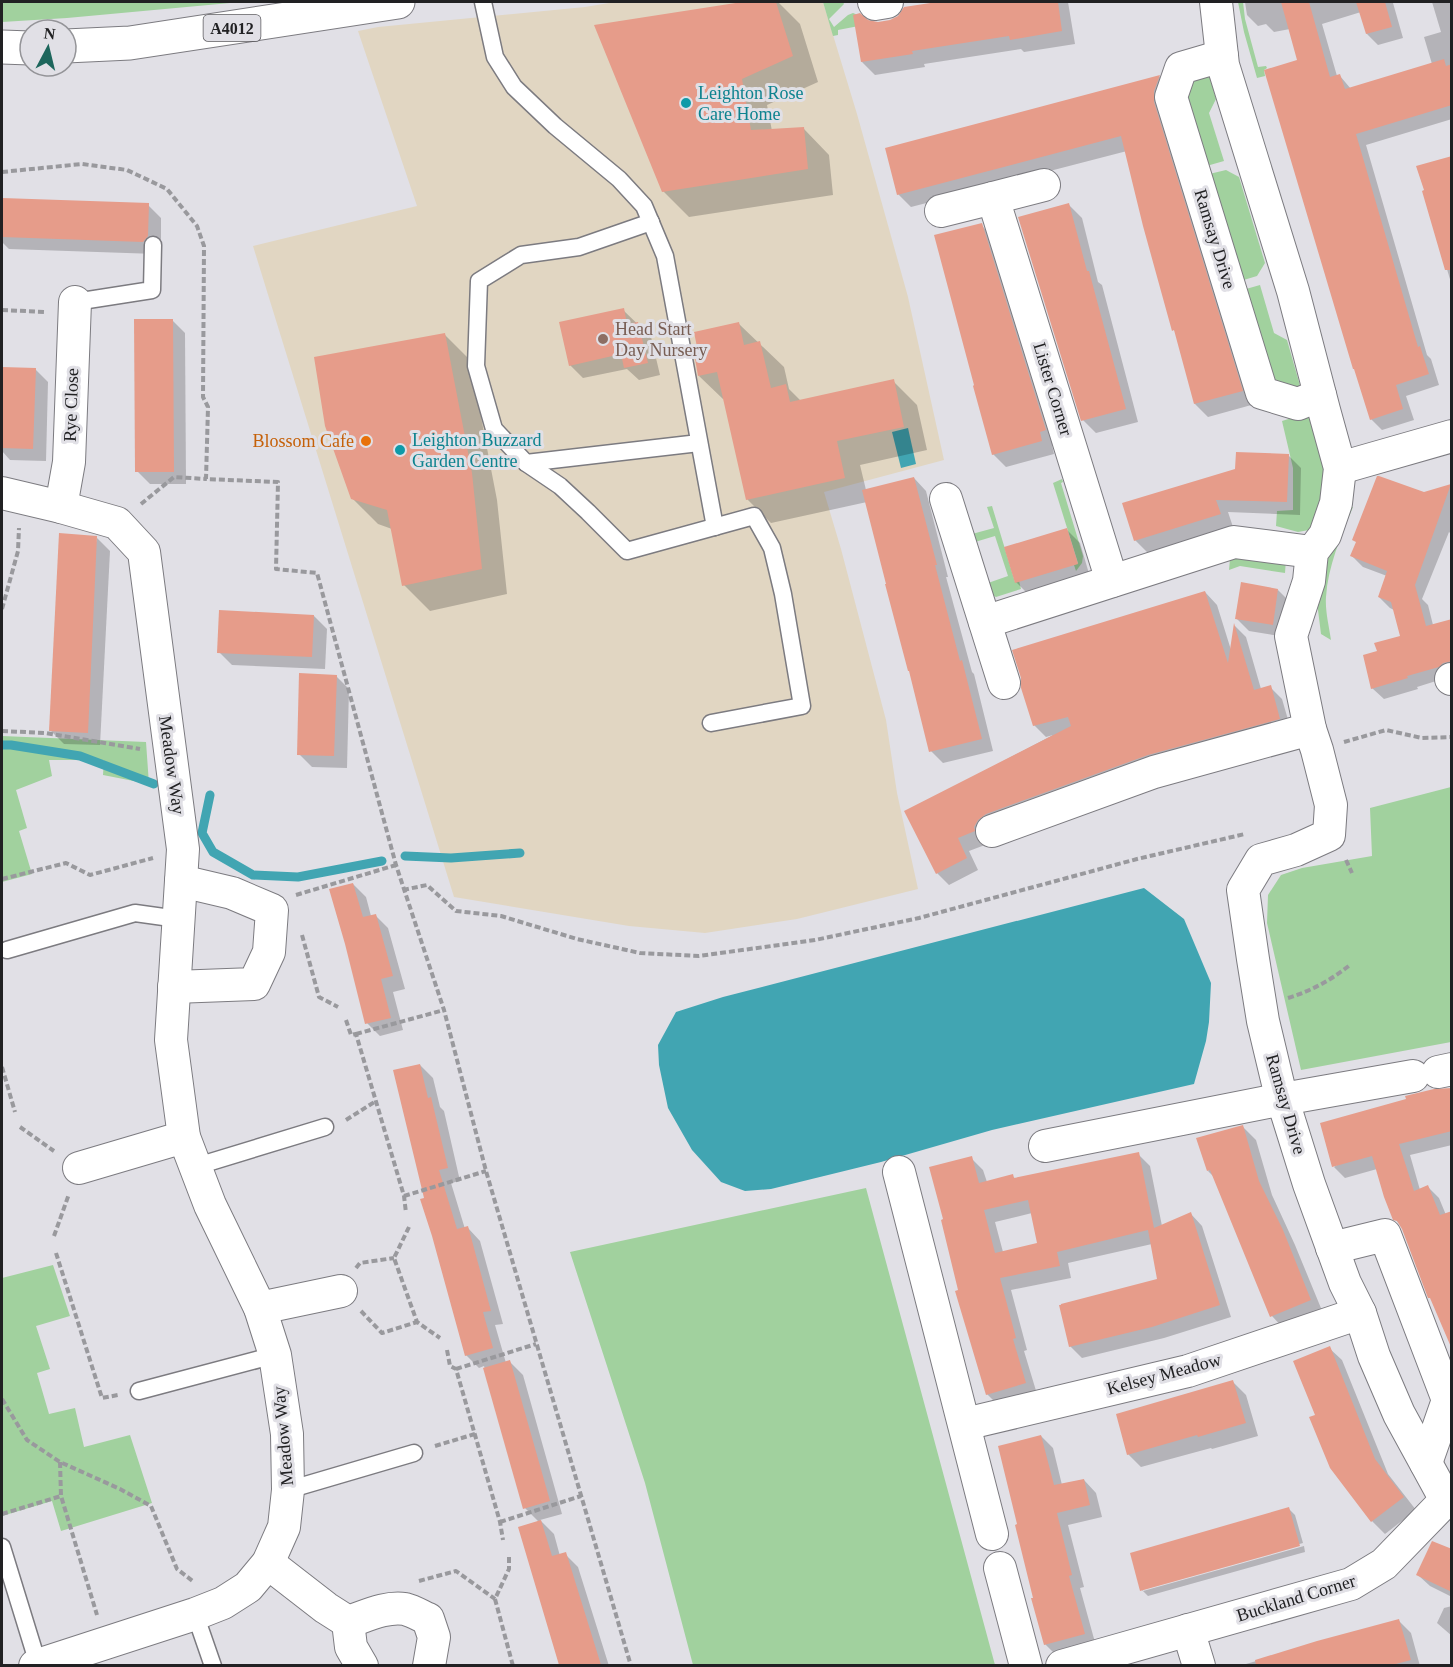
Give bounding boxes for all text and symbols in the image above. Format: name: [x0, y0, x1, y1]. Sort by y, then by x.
road number: A4012: [204, 15, 260, 41]
north arrow: [18, 18, 78, 78]
text: N: [43, 24, 57, 43]
place label: Leighton Rose Care Home: [698, 83, 804, 124]
marker: Leighton Rose Care Home: [679, 96, 693, 110]
street label: Ramsay Drive: [1190, 187, 1240, 291]
place label: Head Start Day Nursery: [615, 319, 707, 360]
marker: Head Start Day Nursery: [596, 332, 610, 346]
street label: Lister Corner: [1029, 340, 1077, 438]
street label: Rye Close: [60, 368, 82, 442]
place label: Leighton Buzzard Garden Centre: [412, 430, 541, 471]
place label: Blossom Cafe: [253, 431, 354, 451]
marker: Blossom Cafe: [359, 434, 373, 448]
marker: Leighton Buzzard Garden Centre: [393, 443, 407, 457]
street label: Meadow Way: [155, 714, 189, 816]
street label: Ramsay Drive: [1262, 1052, 1310, 1156]
street label: Kelsey Meadow: [1105, 1349, 1223, 1399]
street label: Meadow Way: [269, 1385, 297, 1487]
street label: Buckland Corner: [1234, 1570, 1358, 1626]

